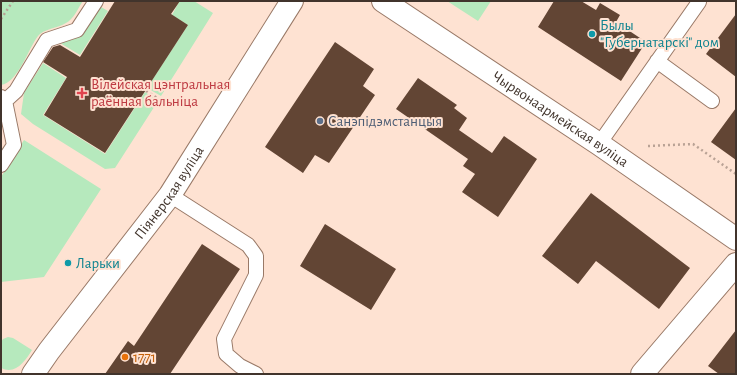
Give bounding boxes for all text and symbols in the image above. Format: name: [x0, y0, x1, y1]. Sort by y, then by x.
place label: Былы "Губернатарскі" дом: [600, 18, 719, 50]
marker: Былы "Губернатарскі" дом: [587, 29, 597, 39]
street label: Чырвонаармейская вуліца: [490, 68, 631, 170]
place label: Вілейская цэнтральная раённая бальніца: [91, 77, 230, 109]
marker: Вілейская цэнтральная раённая бальніца: [76, 87, 88, 99]
place label: Санэпідэмстанцыя: [328, 114, 442, 129]
marker: Санэпідэмстанцыя: [315, 116, 325, 126]
street label: Піянерская вуліца: [131, 143, 206, 242]
place label: Ларьки: [76, 256, 120, 271]
marker: Ларьки: [63, 258, 73, 268]
place label: 1771: [133, 350, 156, 365]
marker: 1771: [120, 352, 130, 362]

